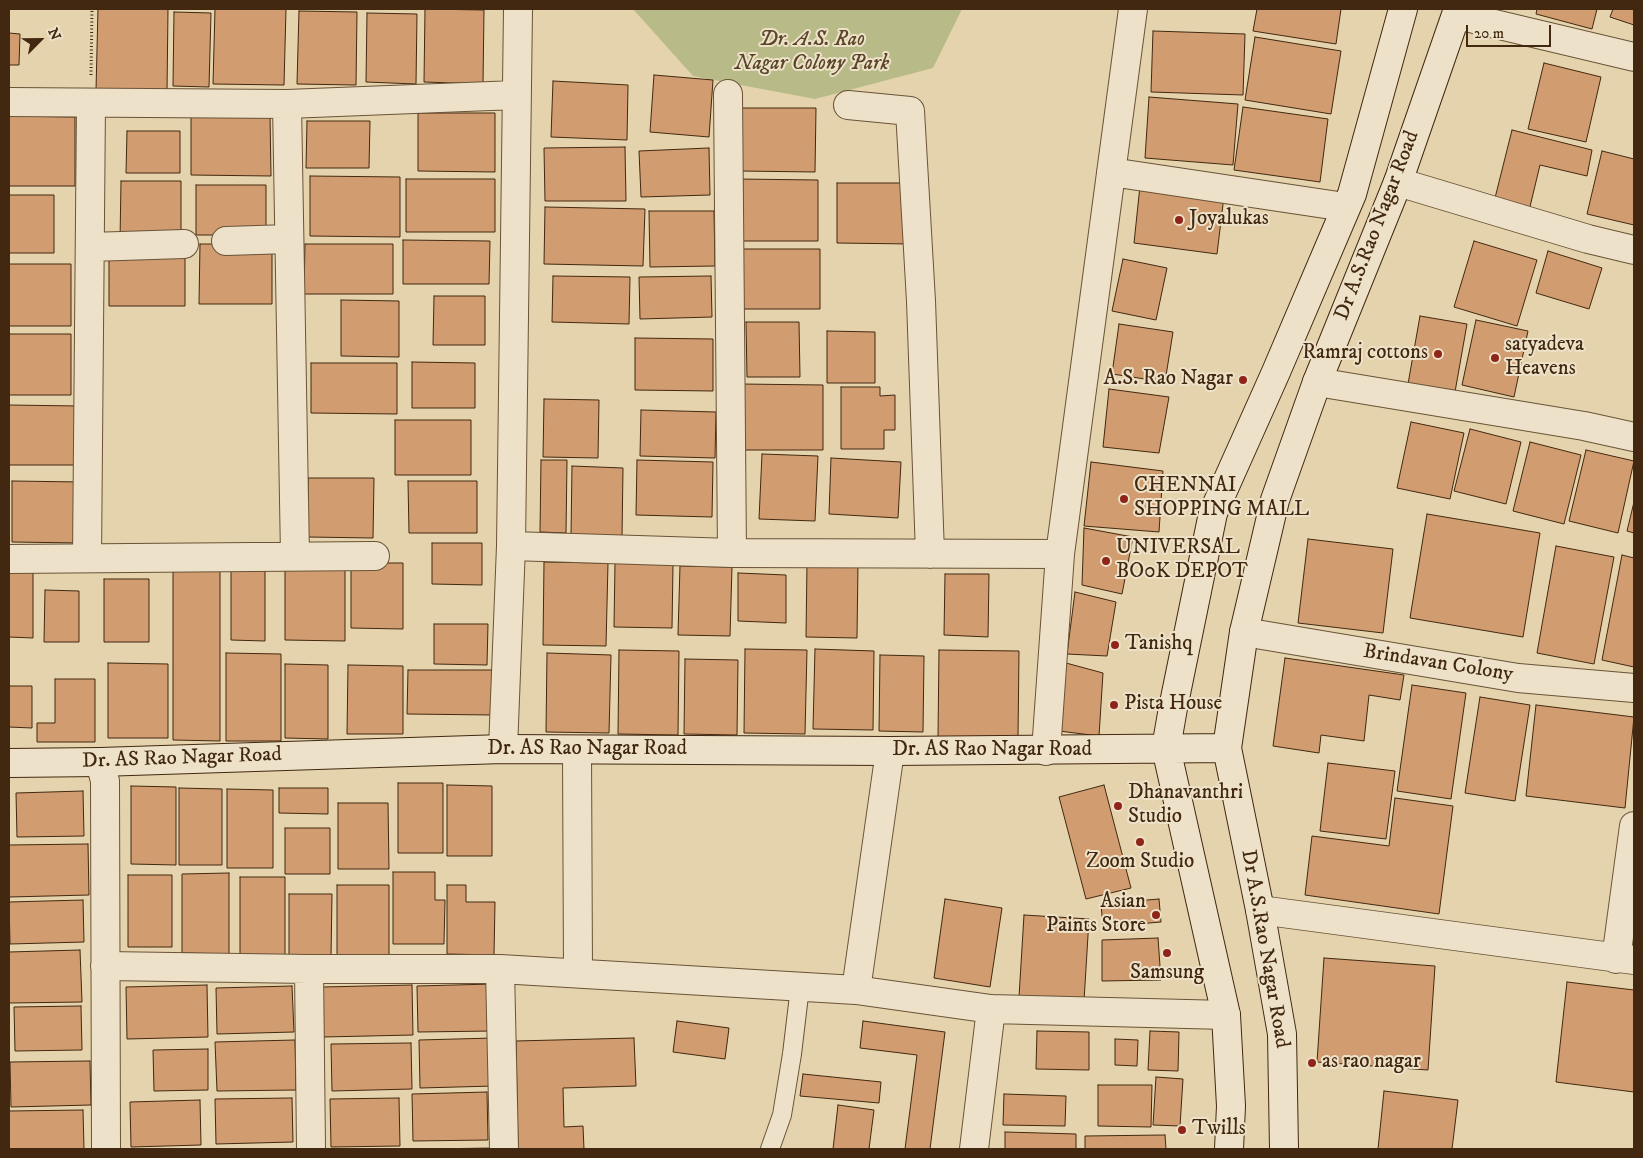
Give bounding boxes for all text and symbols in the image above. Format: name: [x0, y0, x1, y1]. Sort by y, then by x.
north arrow: [15, 15, 65, 65]
scale bar: [1468, 15, 1553, 47]
text: 20 m: [1474, 24, 1504, 43]
text: N: [43, 25, 64, 43]
park label: Dr. A.S. Rao Nagar Colony Park: [735, 28, 889, 78]
street label: Dr A.S.Rao Nagar Road: [1330, 128, 1426, 324]
place label: Joyalukas: [1189, 207, 1269, 233]
marker: Joyalukas: [1173, 214, 1185, 226]
place label: satyadeva Heavens: [1505, 333, 1584, 383]
place label: Ramraj cottons: [1302, 341, 1428, 367]
marker: Ramraj cottons: [1432, 348, 1444, 360]
marker: satyadeva Heavens: [1489, 352, 1501, 364]
place label: A.S. Rao Nagar: [1104, 367, 1233, 393]
marker: A.S. Rao Nagar: [1237, 374, 1249, 386]
place label: CHENNAI SHOPPING MALL: [1134, 474, 1309, 524]
marker: CHENNAI SHOPPING MALL: [1118, 493, 1130, 505]
place label: UNIVERSAL BO0K DEPOT: [1116, 536, 1248, 586]
marker: UNIVERSAL BO0K DEPOT: [1100, 555, 1112, 567]
place label: Tanishq: [1125, 632, 1193, 658]
marker: Tanishq: [1109, 639, 1121, 651]
street label: Brindavan Colony: [1361, 640, 1515, 688]
place label: Pista House: [1124, 692, 1222, 718]
marker: Pista House: [1108, 699, 1120, 711]
street label: Dr. AS Rao Nagar Road: [487, 737, 687, 763]
street label: Dr. AS Rao Nagar Road: [892, 738, 1092, 764]
street label: Dr. AS Rao Nagar Road: [82, 743, 282, 775]
place label: Dhanavanthri Studio: [1128, 781, 1243, 831]
marker: Dhanavanthri Studio: [1112, 800, 1124, 812]
marker: Zoom Studio: [1134, 836, 1146, 848]
street label: Dr A.S.Rao Nagar Road: [1234, 848, 1294, 1050]
place label: Zoom Studio: [1086, 850, 1194, 876]
place label: Asian Paints Store: [1046, 890, 1146, 940]
marker: Asian Paints Store: [1150, 909, 1162, 921]
marker: Samsung: [1161, 947, 1173, 959]
place label: Samsung: [1130, 961, 1204, 987]
place label: as rao nagar: [1322, 1050, 1421, 1076]
marker: as rao nagar: [1306, 1057, 1318, 1069]
place label: Twills: [1192, 1117, 1246, 1143]
marker: Twills: [1176, 1124, 1188, 1136]

